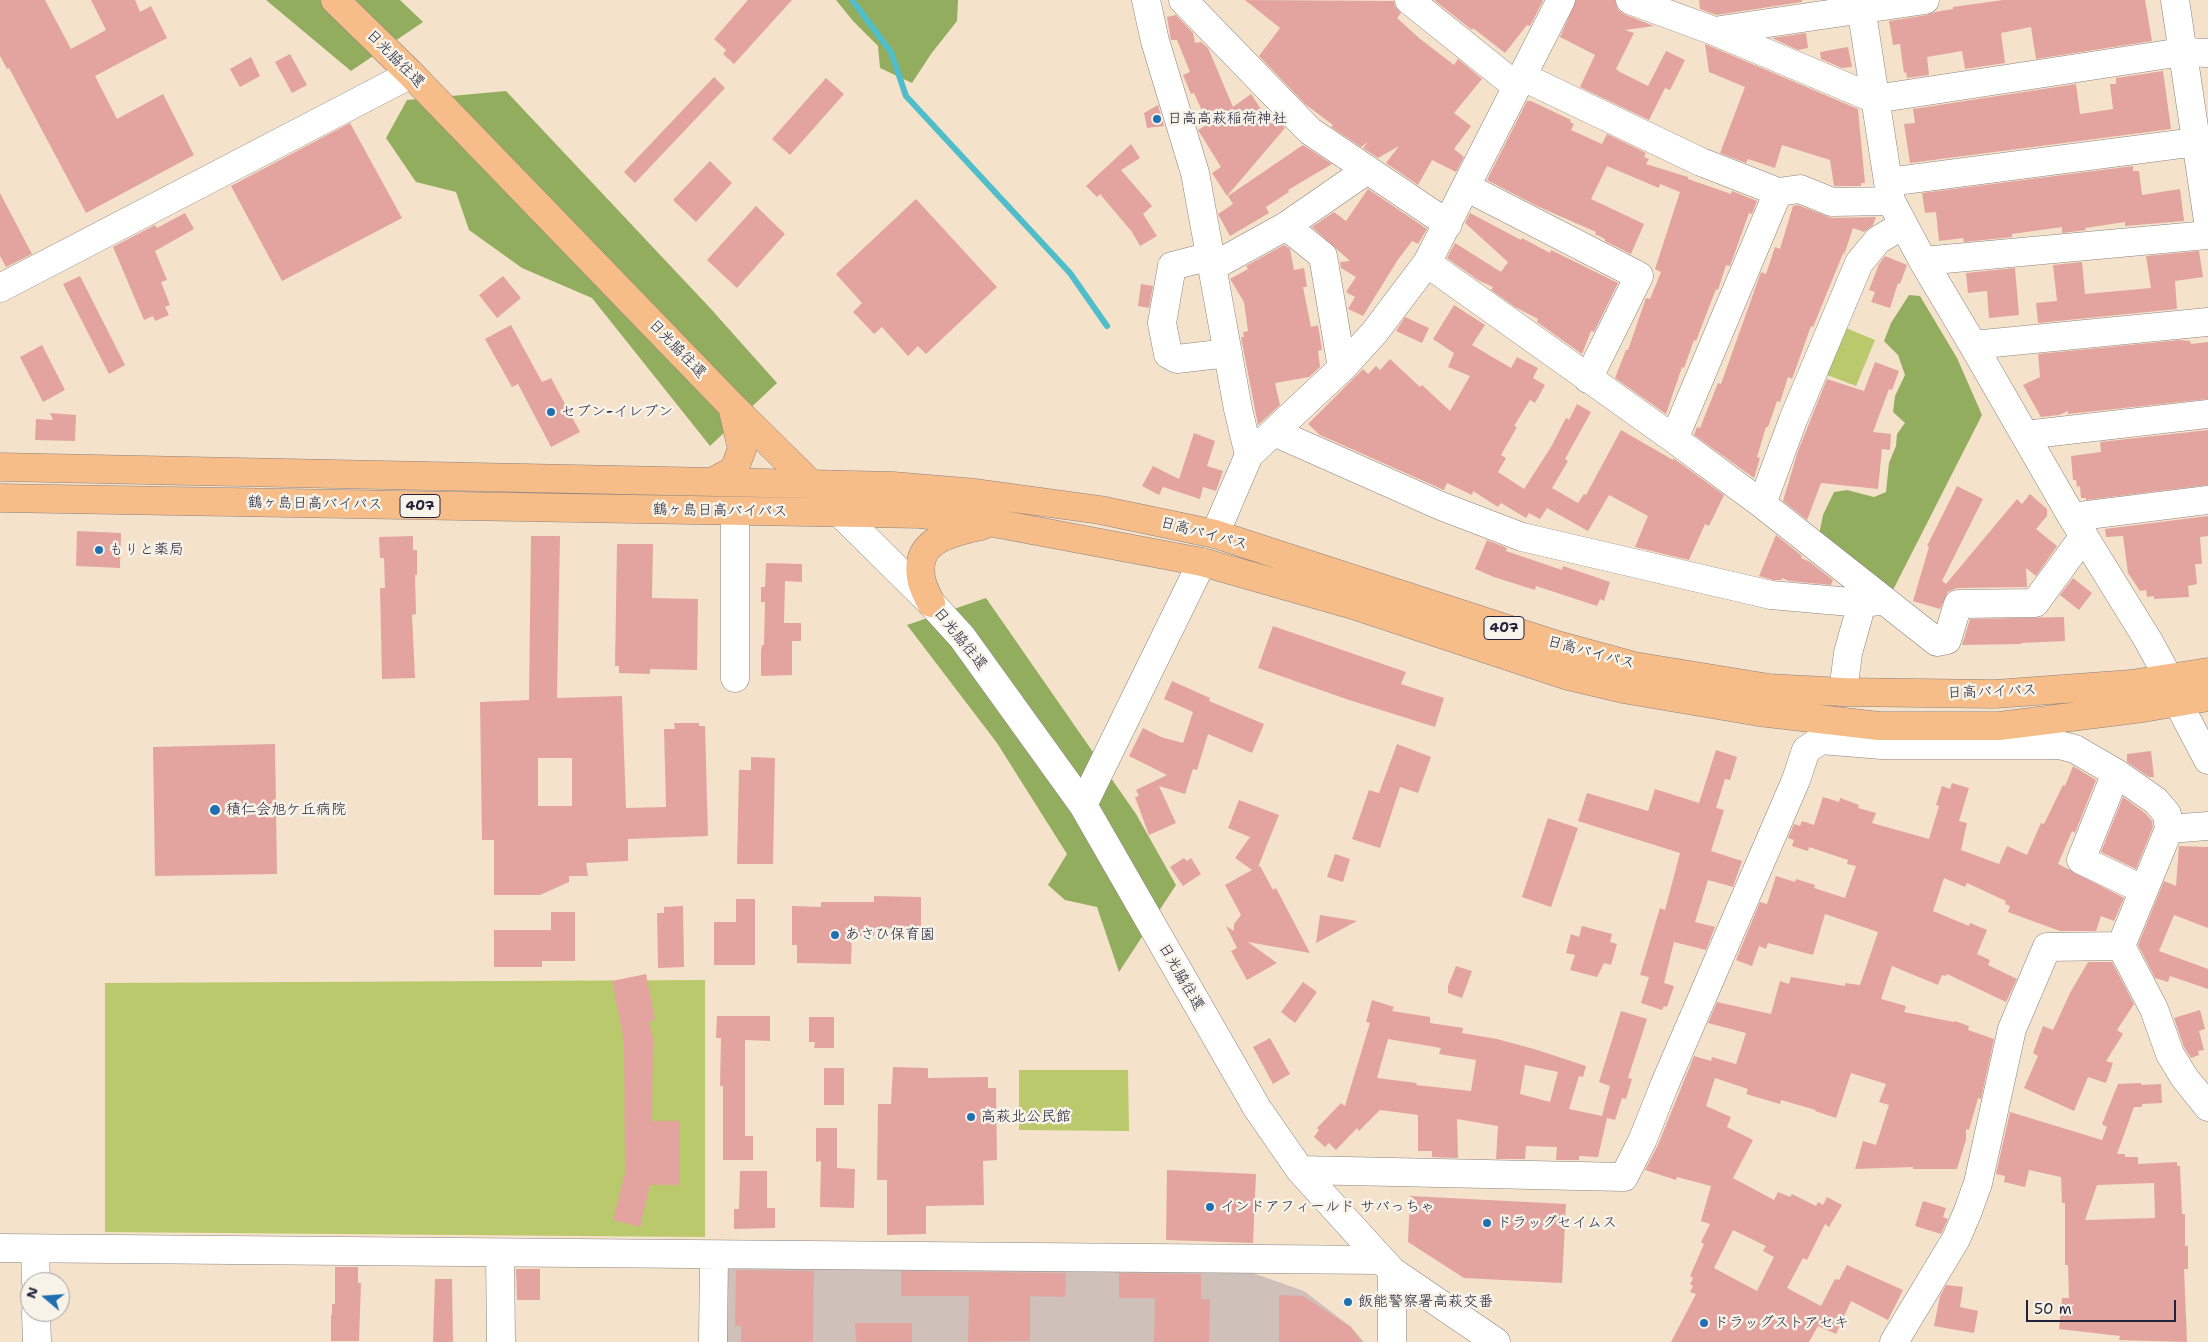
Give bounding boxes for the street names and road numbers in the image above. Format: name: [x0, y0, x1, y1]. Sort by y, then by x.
street label: 日光脇往還: [362, 26, 428, 92]
street label: 日光脇往還: [644, 316, 710, 382]
street label: 鶴ヶ島日高バイパス: [247, 494, 383, 514]
road number: 407: [400, 494, 440, 518]
street label: 鶴ヶ島日高バイパス: [652, 501, 788, 521]
street label: 日高バイパス: [1158, 514, 1250, 554]
street label: 日光脇往還: [929, 604, 991, 674]
road number: 407: [1484, 616, 1524, 640]
street label: 日高バイパス: [1545, 633, 1637, 673]
street label: 日高バイパス: [1947, 681, 2037, 703]
street label: 日光脇往還: [1154, 940, 1208, 1014]

